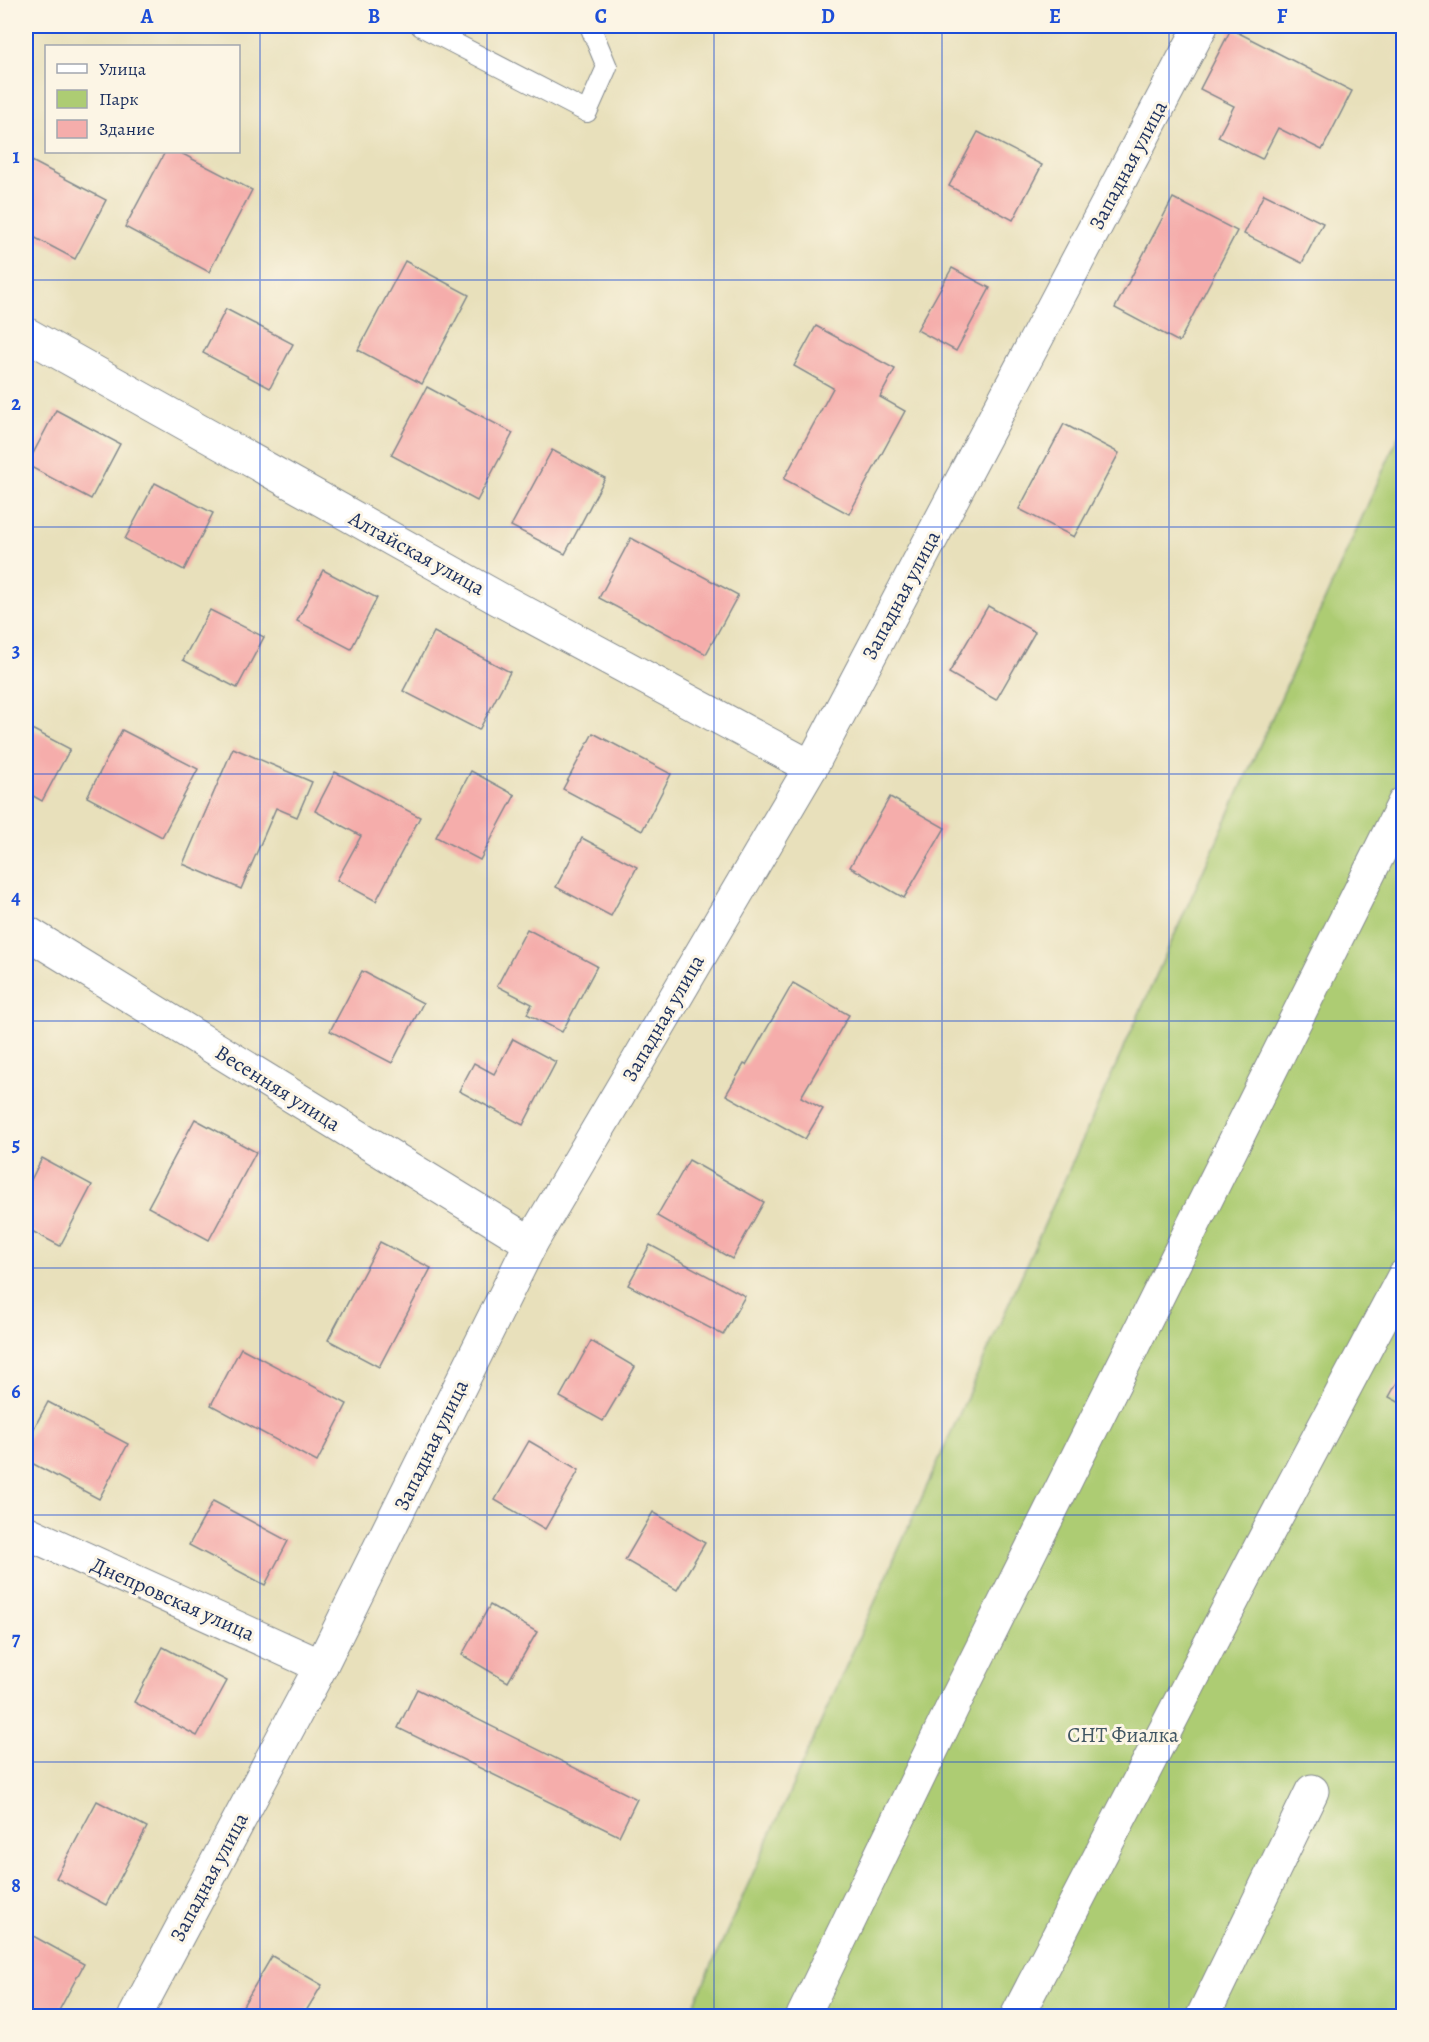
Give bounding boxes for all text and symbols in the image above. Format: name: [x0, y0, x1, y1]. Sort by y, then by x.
text: A: [140, 3, 154, 30]
text: B: [368, 3, 380, 30]
text: C: [595, 3, 607, 30]
text: D: [821, 3, 835, 30]
text: E: [1049, 3, 1061, 30]
text: F: [1277, 3, 1288, 30]
legend: [45, 45, 240, 153]
text: Улица: [99, 57, 147, 81]
text: Парк: [99, 87, 139, 111]
street label: Западная улица: [1082, 95, 1174, 234]
text: Здание: [99, 117, 155, 141]
text: 1: [12, 143, 20, 170]
text: 2: [11, 390, 21, 417]
street label: Алтайская улица: [343, 504, 490, 602]
street label: Западная улица: [855, 525, 947, 664]
text: 3: [12, 637, 20, 664]
text: 4: [11, 884, 21, 911]
street label: Западная улица: [615, 949, 711, 1087]
street label: Весенняя улица: [210, 1038, 346, 1138]
text: 5: [12, 1131, 20, 1158]
street label: Западная улица: [387, 1375, 475, 1515]
text: 6: [11, 1378, 21, 1405]
street label: Днепровская улица: [87, 1550, 259, 1648]
text: 7: [12, 1625, 21, 1652]
park label: СНТ Фиалка: [1067, 1721, 1179, 1749]
street label: Западная улица: [163, 1807, 255, 1946]
text: 8: [11, 1872, 21, 1899]

